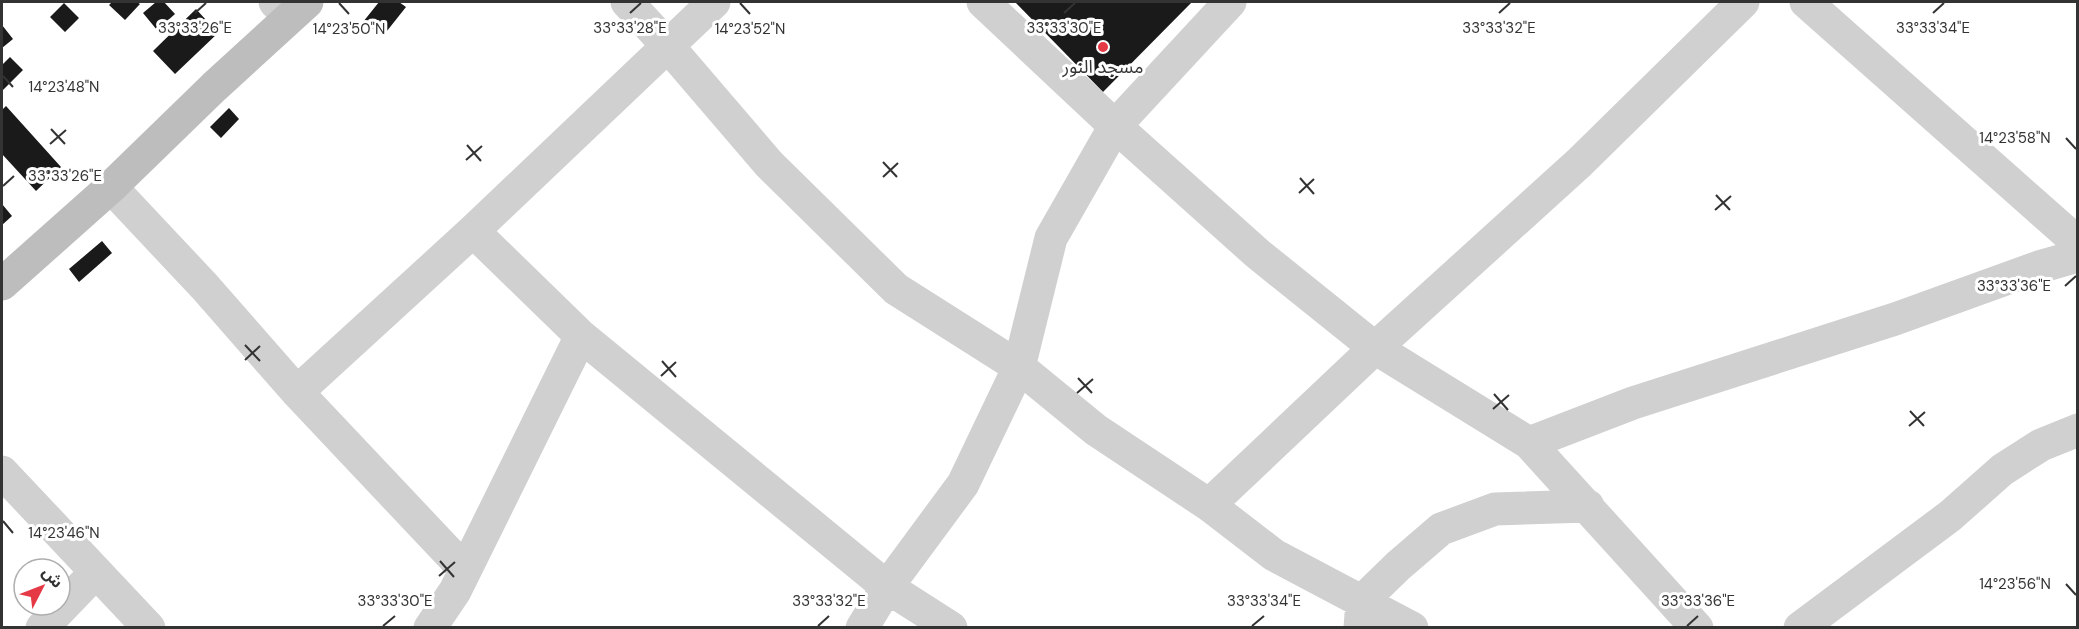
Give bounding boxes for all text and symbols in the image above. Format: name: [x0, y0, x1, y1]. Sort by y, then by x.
text: 33°33'26"E: [158, 18, 232, 38]
text: 33°33'28"E: [593, 18, 667, 38]
text: 33°33'30"E: [1027, 18, 1101, 38]
text: 33°33'32"E: [1462, 18, 1536, 38]
text: 33°33'34"E: [1896, 18, 1970, 38]
text: 14°23'50"N: [313, 19, 385, 39]
text: 14°23'52"N: [715, 19, 785, 39]
marker: مسجد النور: [1096, 40, 1110, 54]
place label: مسجد النور: [1062, 55, 1143, 79]
text: 14°23'48"N: [29, 77, 99, 97]
text: 14°23'58"N: [1979, 128, 2051, 148]
text: 33°33'26"E: [28, 166, 102, 186]
text: 33°33'36"E: [1977, 276, 2051, 296]
text: 14°23'46"N: [28, 523, 100, 543]
north arrow: [12, 557, 72, 617]
text: ش: [38, 562, 68, 593]
text: 14°23'56"N: [1979, 574, 2051, 594]
text: 33°33'30"E: [358, 591, 432, 611]
text: 33°33'32"E: [792, 591, 866, 611]
text: 33°33'34"E: [1227, 591, 1301, 611]
text: 33°33'36"E: [1661, 591, 1735, 611]

